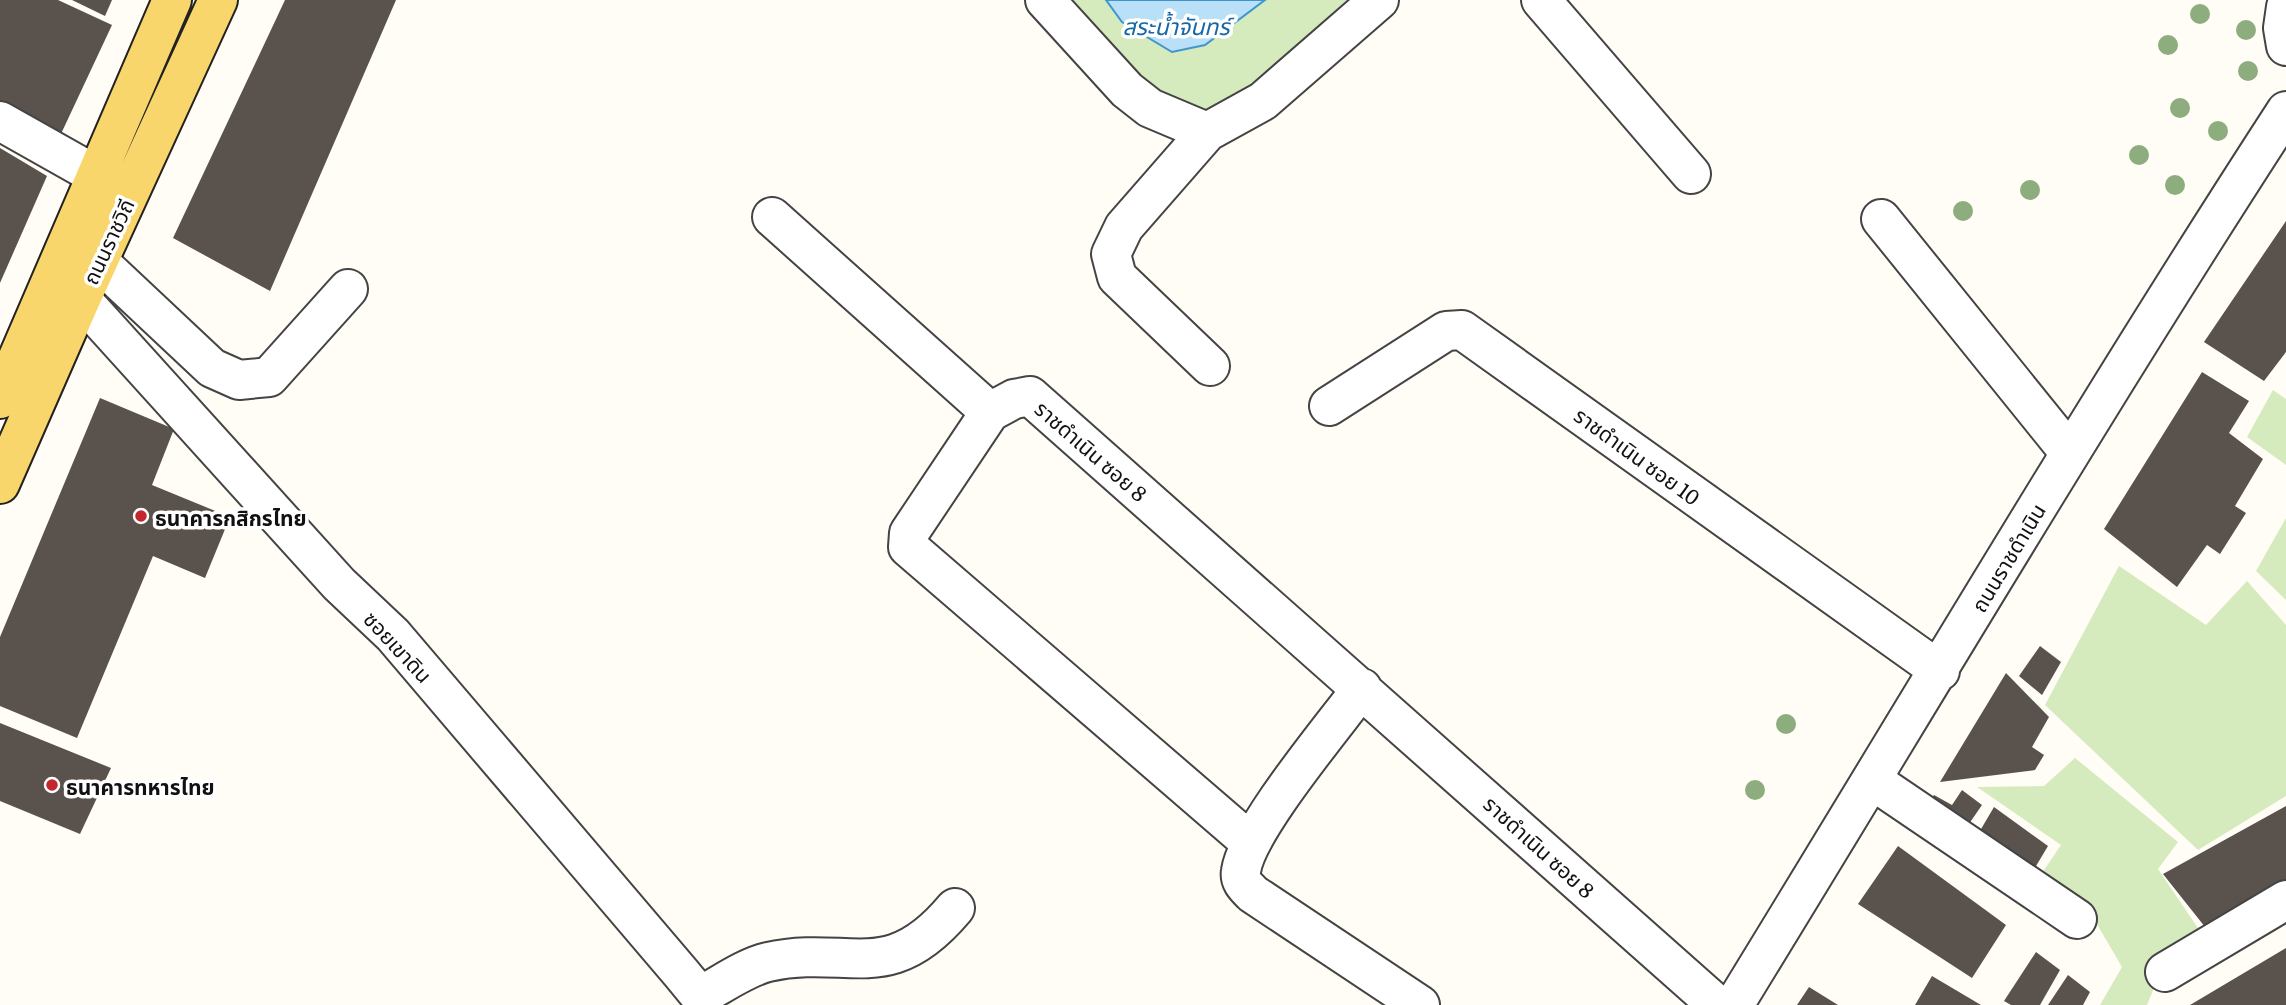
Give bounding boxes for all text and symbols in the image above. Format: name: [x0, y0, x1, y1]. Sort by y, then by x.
water label: สระน้ำจันทร์: [1122, 8, 1235, 42]
street label: ถนนราชวิถี: [74, 193, 140, 289]
street label: ราชดำเนิน ซอย 8: [1029, 392, 1155, 508]
street label: ราชดำเนิน ซอย 10: [1569, 399, 1707, 511]
street label: ถนนราชดำเนิน: [1962, 497, 2052, 617]
place label: ธนาคารกสิกรไทย: [155, 501, 307, 532]
marker: ธนาคารกสิกรไทย: [133, 508, 149, 524]
street label: ซอยเขาดิน: [358, 603, 440, 689]
place label: ธนาคารทหารไทย: [66, 770, 215, 801]
marker: ธนาคารทหารไทย: [44, 777, 60, 793]
street label: ราชดำเนิน ซอย 8: [1478, 788, 1602, 904]

